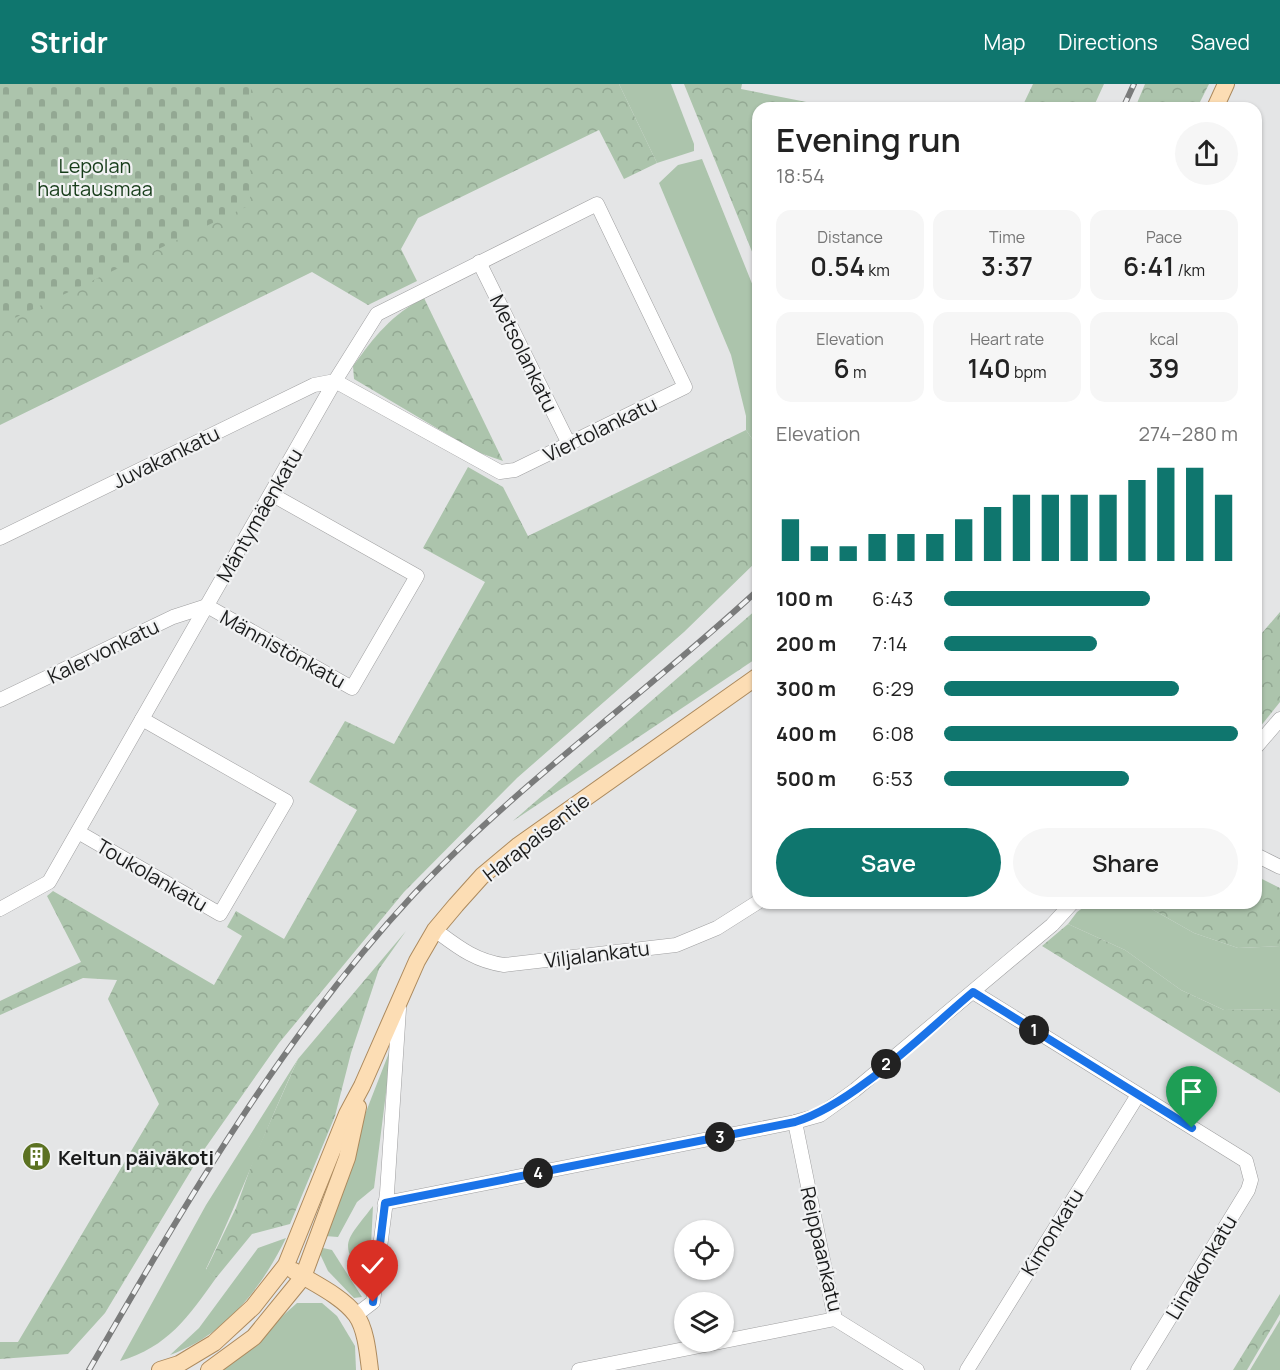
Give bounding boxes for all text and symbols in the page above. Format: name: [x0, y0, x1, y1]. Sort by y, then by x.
text: Stridr: [30, 23, 108, 61]
text: Map: [984, 28, 1025, 56]
text: Directions: [1058, 28, 1158, 56]
text: Saved: [1191, 28, 1250, 56]
text: Evening run: [776, 117, 961, 162]
button: share: [1175, 122, 1238, 185]
park label: Lepolan hautausmaa: [37, 152, 153, 202]
text: 18:54: [776, 162, 825, 189]
text: Distance: [817, 226, 883, 248]
text: Time: [989, 226, 1025, 248]
text: Pace: [1146, 226, 1182, 248]
text: 0.54: [810, 248, 865, 284]
text: 3:37: [981, 248, 1033, 284]
text: 6:41: [1123, 248, 1174, 284]
text: km: [865, 259, 890, 281]
text: /km: [1174, 259, 1205, 281]
street label: Metsolankatu: [484, 290, 564, 416]
text: Elevation: [816, 328, 884, 350]
text: Heart rate: [970, 328, 1044, 350]
text: kcal: [1149, 328, 1179, 350]
text: 6: [834, 350, 850, 386]
text: 140: [967, 350, 1011, 386]
text: 39: [1148, 350, 1180, 386]
text: m: [850, 361, 866, 383]
text: bpm: [1011, 361, 1047, 383]
street label: Viertolankatu: [539, 390, 661, 468]
street label: Juvakankatu: [108, 420, 224, 494]
text: Elevation: [776, 420, 860, 447]
text: 274–280 m: [1139, 420, 1238, 447]
street label: Mäntymäenkatu: [210, 443, 308, 587]
text: 100 m: [776, 585, 833, 612]
text: 6:43: [872, 585, 913, 612]
street label: Männistönkatu: [216, 603, 350, 695]
street label: Kalervonkatu: [43, 612, 163, 690]
text: 200 m: [776, 630, 836, 657]
text: 7:14: [872, 630, 908, 657]
text: 300 m: [776, 675, 836, 702]
text: 6:29: [872, 675, 914, 702]
text: 400 m: [776, 720, 836, 747]
text: 6:08: [872, 720, 914, 747]
text: 500 m: [776, 765, 836, 792]
text: 6:53: [872, 765, 913, 792]
street label: Harapaisentie: [477, 787, 595, 887]
button: Save: [776, 828, 1001, 897]
button: Share: [1013, 828, 1238, 897]
street label: Toukolankatu: [91, 832, 213, 918]
street label: Viljalankatu: [543, 934, 651, 974]
pin: 1: [1019, 1015, 1049, 1045]
text: 1: [1030, 1019, 1038, 1041]
pin: 2: [871, 1049, 901, 1079]
text: 2: [881, 1053, 891, 1075]
pin: [1166, 1066, 1217, 1128]
icon: arrive: [1175, 1075, 1208, 1108]
pin: 3: [705, 1122, 735, 1152]
text: 3: [715, 1126, 725, 1148]
building icon: Keltun päiväkoti: [21, 1141, 53, 1173]
place label: Keltun päiväkoti: [58, 1144, 214, 1171]
pin: 4: [523, 1158, 553, 1188]
text: 4: [533, 1162, 543, 1184]
street label: Kimonkatu: [1015, 1183, 1089, 1281]
street label: Reippaankatu: [794, 1184, 850, 1314]
street label: Liinakonkatu: [1159, 1210, 1243, 1324]
map controls: [674, 1220, 734, 1352]
button: locate: [674, 1220, 734, 1280]
pin: [347, 1240, 398, 1302]
icon: check: [356, 1249, 389, 1282]
button: layers: [674, 1292, 734, 1352]

